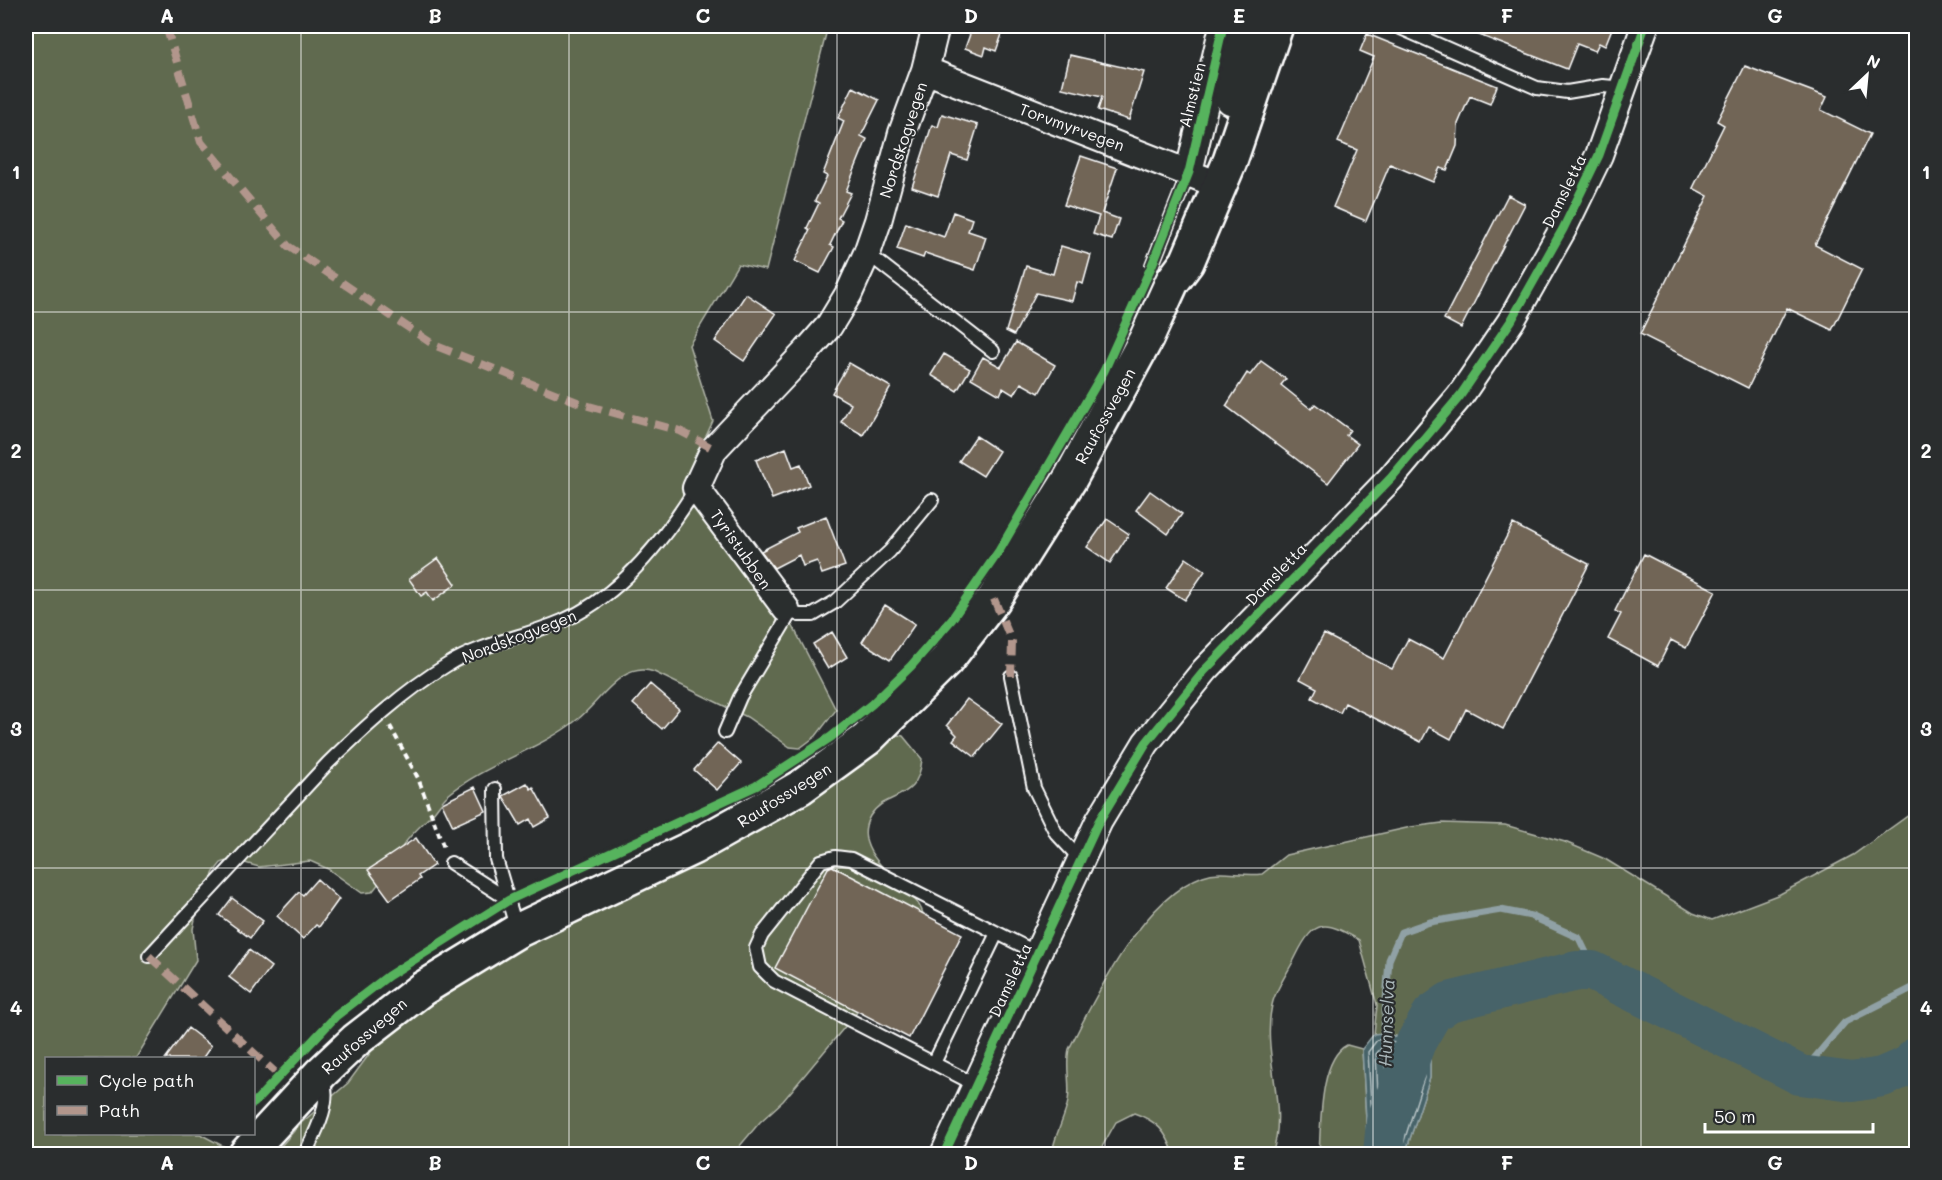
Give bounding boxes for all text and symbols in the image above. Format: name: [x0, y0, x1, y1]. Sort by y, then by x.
text: A: [160, 2, 174, 28]
text: B: [428, 2, 442, 28]
text: C: [696, 2, 711, 28]
text: D: [964, 2, 978, 28]
text: E: [1233, 2, 1245, 28]
text: F: [1501, 2, 1514, 28]
text: G: [1767, 2, 1783, 28]
north arrow: [1837, 45, 1897, 105]
text: N: [1864, 49, 1884, 73]
street label: Almstien: [1173, 60, 1210, 130]
street label: Nordskogvegen: [874, 79, 931, 201]
street label: Torvmyrvegen: [1017, 98, 1128, 155]
street label: Damsletta: [1537, 150, 1590, 231]
text: 1: [12, 158, 20, 184]
text: 1: [1922, 158, 1930, 184]
street label: Raufossvegen: [1070, 364, 1140, 467]
text: 2: [10, 437, 22, 463]
text: 2: [1920, 437, 1932, 463]
street label: Tyristubben: [706, 505, 777, 593]
street label: Damsletta: [1240, 538, 1311, 610]
street label: Nordskogvegen: [459, 604, 579, 667]
text: 3: [10, 715, 22, 741]
text: 3: [1920, 715, 1932, 741]
street label: Raufossvegen: [733, 757, 835, 832]
street label: Damsletta: [983, 939, 1036, 1020]
water label: Hunnselva: [1372, 979, 1400, 1067]
street label: Raufossvegen: [317, 993, 411, 1079]
text: 4: [10, 994, 23, 1020]
text: 4: [1920, 994, 1933, 1020]
legend: [45, 1057, 255, 1135]
text: Cycle path: [99, 1068, 194, 1092]
scale bar: [1705, 1096, 1873, 1134]
text: Path: [99, 1098, 139, 1122]
text: 50 m: [1714, 1104, 1756, 1128]
text: A: [160, 1149, 174, 1175]
text: B: [428, 1149, 442, 1175]
text: C: [696, 1149, 711, 1175]
text: D: [964, 1149, 978, 1175]
text: E: [1233, 1149, 1245, 1175]
text: F: [1501, 1149, 1514, 1175]
text: G: [1767, 1149, 1783, 1175]

